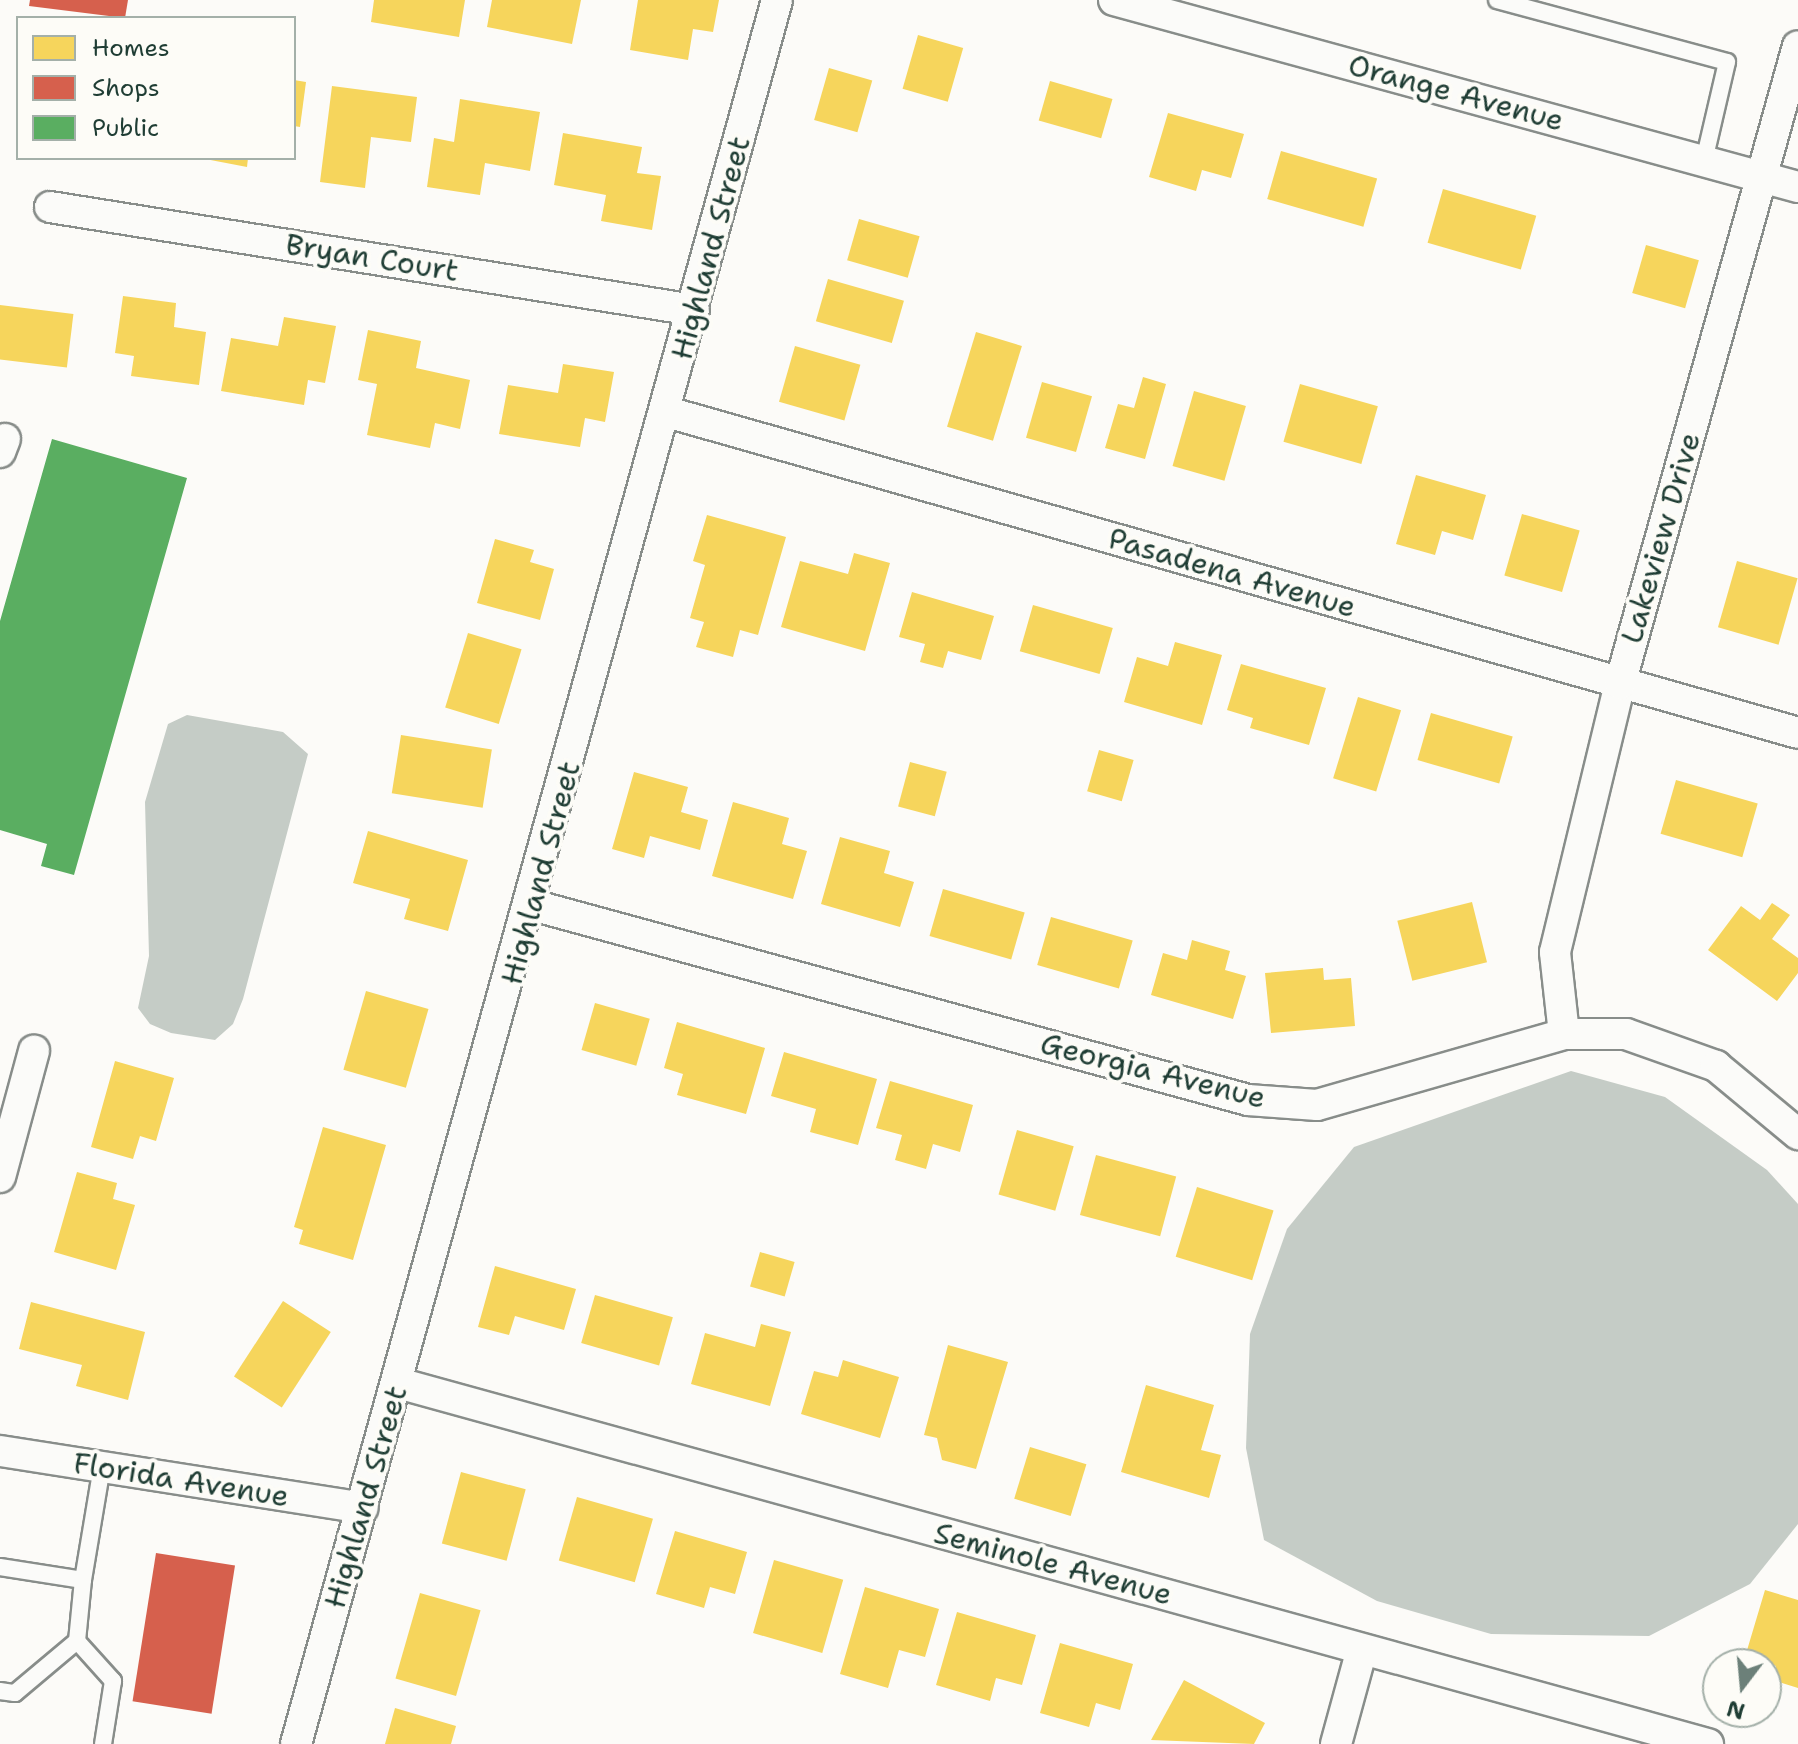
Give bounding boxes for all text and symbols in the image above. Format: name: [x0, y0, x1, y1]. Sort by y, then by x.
legend: [16, 16, 296, 160]
text: Homes: [92, 32, 170, 64]
street label: Orange Avenue: [1344, 47, 1568, 139]
text: Shops: [92, 72, 160, 104]
text: Public: [92, 112, 159, 144]
street label: Highland Street: [664, 132, 758, 364]
street label: Bryan Court: [283, 227, 461, 289]
street label: Lakeview Drive: [1614, 428, 1708, 648]
street label: Pasadena Avenue: [1104, 520, 1360, 626]
street label: Highland Street: [494, 757, 588, 989]
street label: Georgia Avenue: [1037, 1026, 1269, 1116]
street label: Highland Street: [317, 1382, 415, 1612]
street label: Florida Avenue: [71, 1445, 291, 1515]
street label: Seminole Avenue: [930, 1515, 1176, 1613]
north arrow: [1702, 1648, 1782, 1728]
text: N: [1723, 1693, 1748, 1726]

